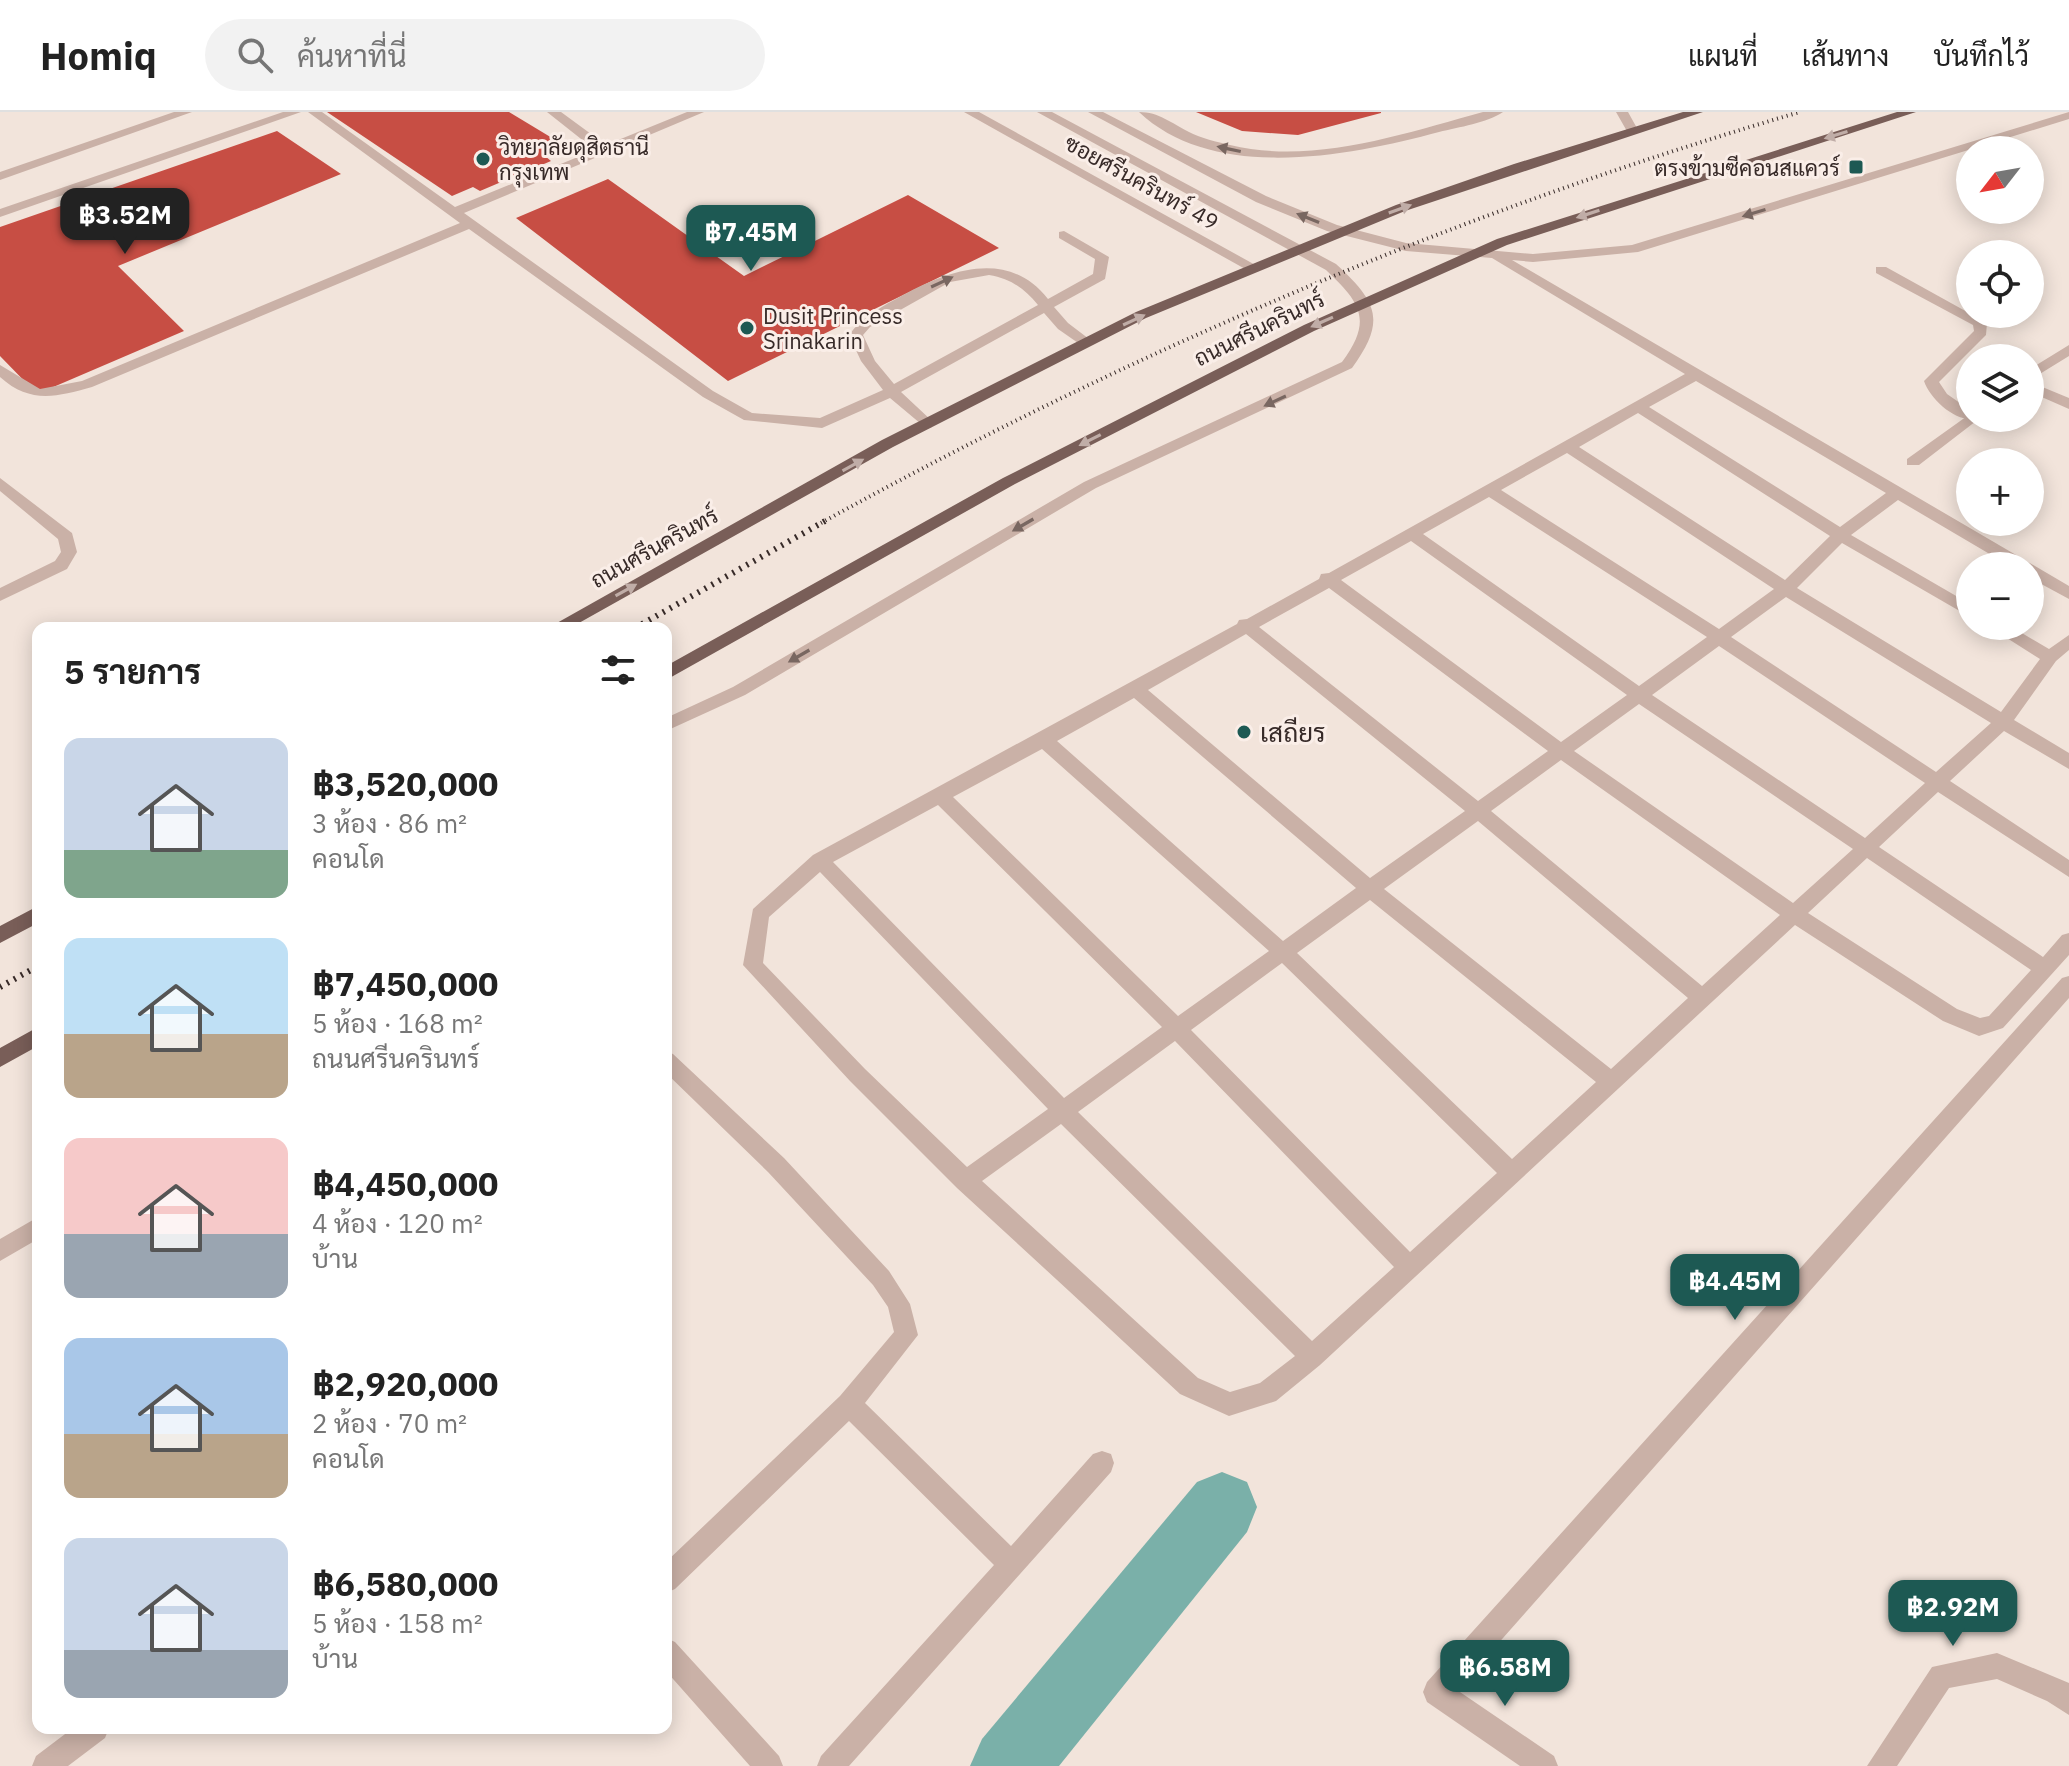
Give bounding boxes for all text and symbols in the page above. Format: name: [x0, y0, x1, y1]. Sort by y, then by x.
search box: [205, 19, 765, 91]
text: Homiq: [40, 31, 157, 80]
icon: search: [233, 33, 277, 77]
text: ค้นหาที่นี่: [297, 36, 407, 75]
text: แผนที่: [1688, 37, 1758, 74]
text: เส้นทาง: [1802, 37, 1889, 74]
text: บันทึกไว้: [1933, 37, 2029, 74]
street label: ซอยศรีนครินทร์ 49: [1060, 128, 1224, 236]
one-way arrow: [1823, 129, 1847, 142]
place label: วิทยาลัยดุสิตธานี กรุงเทพ: [498, 132, 649, 188]
north arrow: [1956, 136, 2044, 224]
map controls: [1956, 136, 2044, 640]
one-way arrow: [1216, 142, 1241, 155]
marker: วิทยาลัยดุสิตธานี กรุงเทพ: [474, 150, 492, 168]
place label: ตรงข้ามซีคอนสแควร์: [1654, 153, 1840, 182]
marker: ตรงข้ามซีคอนสแควร์: [1847, 158, 1865, 176]
pin: ฿3.52M: [60, 188, 190, 256]
text: ฿3.52M: [78, 197, 172, 231]
one-way arrow: [1388, 202, 1412, 215]
pin: ฿7.45M: [686, 205, 816, 273]
one-way arrow: [1741, 207, 1765, 219]
one-way arrow: [1576, 208, 1600, 220]
one-way arrow: [1296, 211, 1320, 224]
text: ฿7.45M: [704, 214, 798, 248]
button: locate: [1956, 240, 2044, 328]
one-way arrow: [930, 276, 953, 289]
street label: ถนนศรีนครินทร์: [1189, 284, 1329, 372]
place label: Dusit Princess Srinakarin: [763, 301, 903, 355]
one-way arrow: [1122, 313, 1146, 327]
one-way arrow: [1310, 316, 1333, 329]
marker: Dusit Princess Srinakarin: [738, 319, 756, 337]
button: layers: [1956, 344, 2044, 432]
one-way arrow: [1264, 394, 1287, 407]
one-way arrow: [1078, 433, 1101, 447]
button: +: [1956, 448, 2044, 536]
one-way arrow: [842, 458, 865, 472]
street label: ถนนศรีนครินทร์: [585, 500, 723, 594]
one-way arrow: [1012, 518, 1034, 532]
button: −: [1956, 552, 2044, 640]
one-way arrow: [614, 584, 637, 597]
icon: filters: [596, 648, 640, 692]
text: 5 รายการ: [64, 649, 201, 693]
one-way arrow: [787, 649, 810, 663]
place label: เสถียร: [1260, 715, 1326, 749]
marker: เสถียร: [1235, 723, 1253, 741]
text: ฿3,520,000: [312, 761, 499, 805]
icon: home: [128, 770, 224, 866]
text: 3 ห้อง · 86 m²: [312, 806, 467, 840]
text: คอนโด: [312, 841, 385, 875]
text: ฿7,450,000: [312, 961, 499, 1005]
icon: home: [128, 970, 224, 1066]
text: 5 ห้อง · 168 m²: [312, 1006, 483, 1040]
text: ถนนศรีนครินทร์: [312, 1041, 480, 1075]
text: ฿4,450,000: [312, 1161, 499, 1205]
icon: home: [128, 1170, 224, 1266]
text: 4 ห้อง · 120 m²: [312, 1206, 483, 1240]
text: บ้าน: [312, 1241, 358, 1275]
pin: ฿4.45M: [1670, 1254, 1800, 1322]
text: ฿4.45M: [1688, 1263, 1782, 1297]
text: ฿2,920,000: [312, 1361, 499, 1405]
icon: home: [128, 1370, 224, 1466]
text: 2 ห้อง · 70 m²: [312, 1406, 467, 1440]
text: คอนโด: [312, 1441, 385, 1475]
text: ฿6,580,000: [312, 1561, 499, 1605]
icon: home: [128, 1570, 224, 1666]
pin: ฿2.92M: [1888, 1580, 2018, 1648]
text: ฿2.92M: [1906, 1589, 2000, 1623]
text: 5 ห้อง · 158 m²: [312, 1606, 483, 1640]
pin: ฿6.58M: [1440, 1640, 1570, 1708]
text: บ้าน: [312, 1641, 358, 1675]
text: ฿6.58M: [1458, 1649, 1552, 1683]

